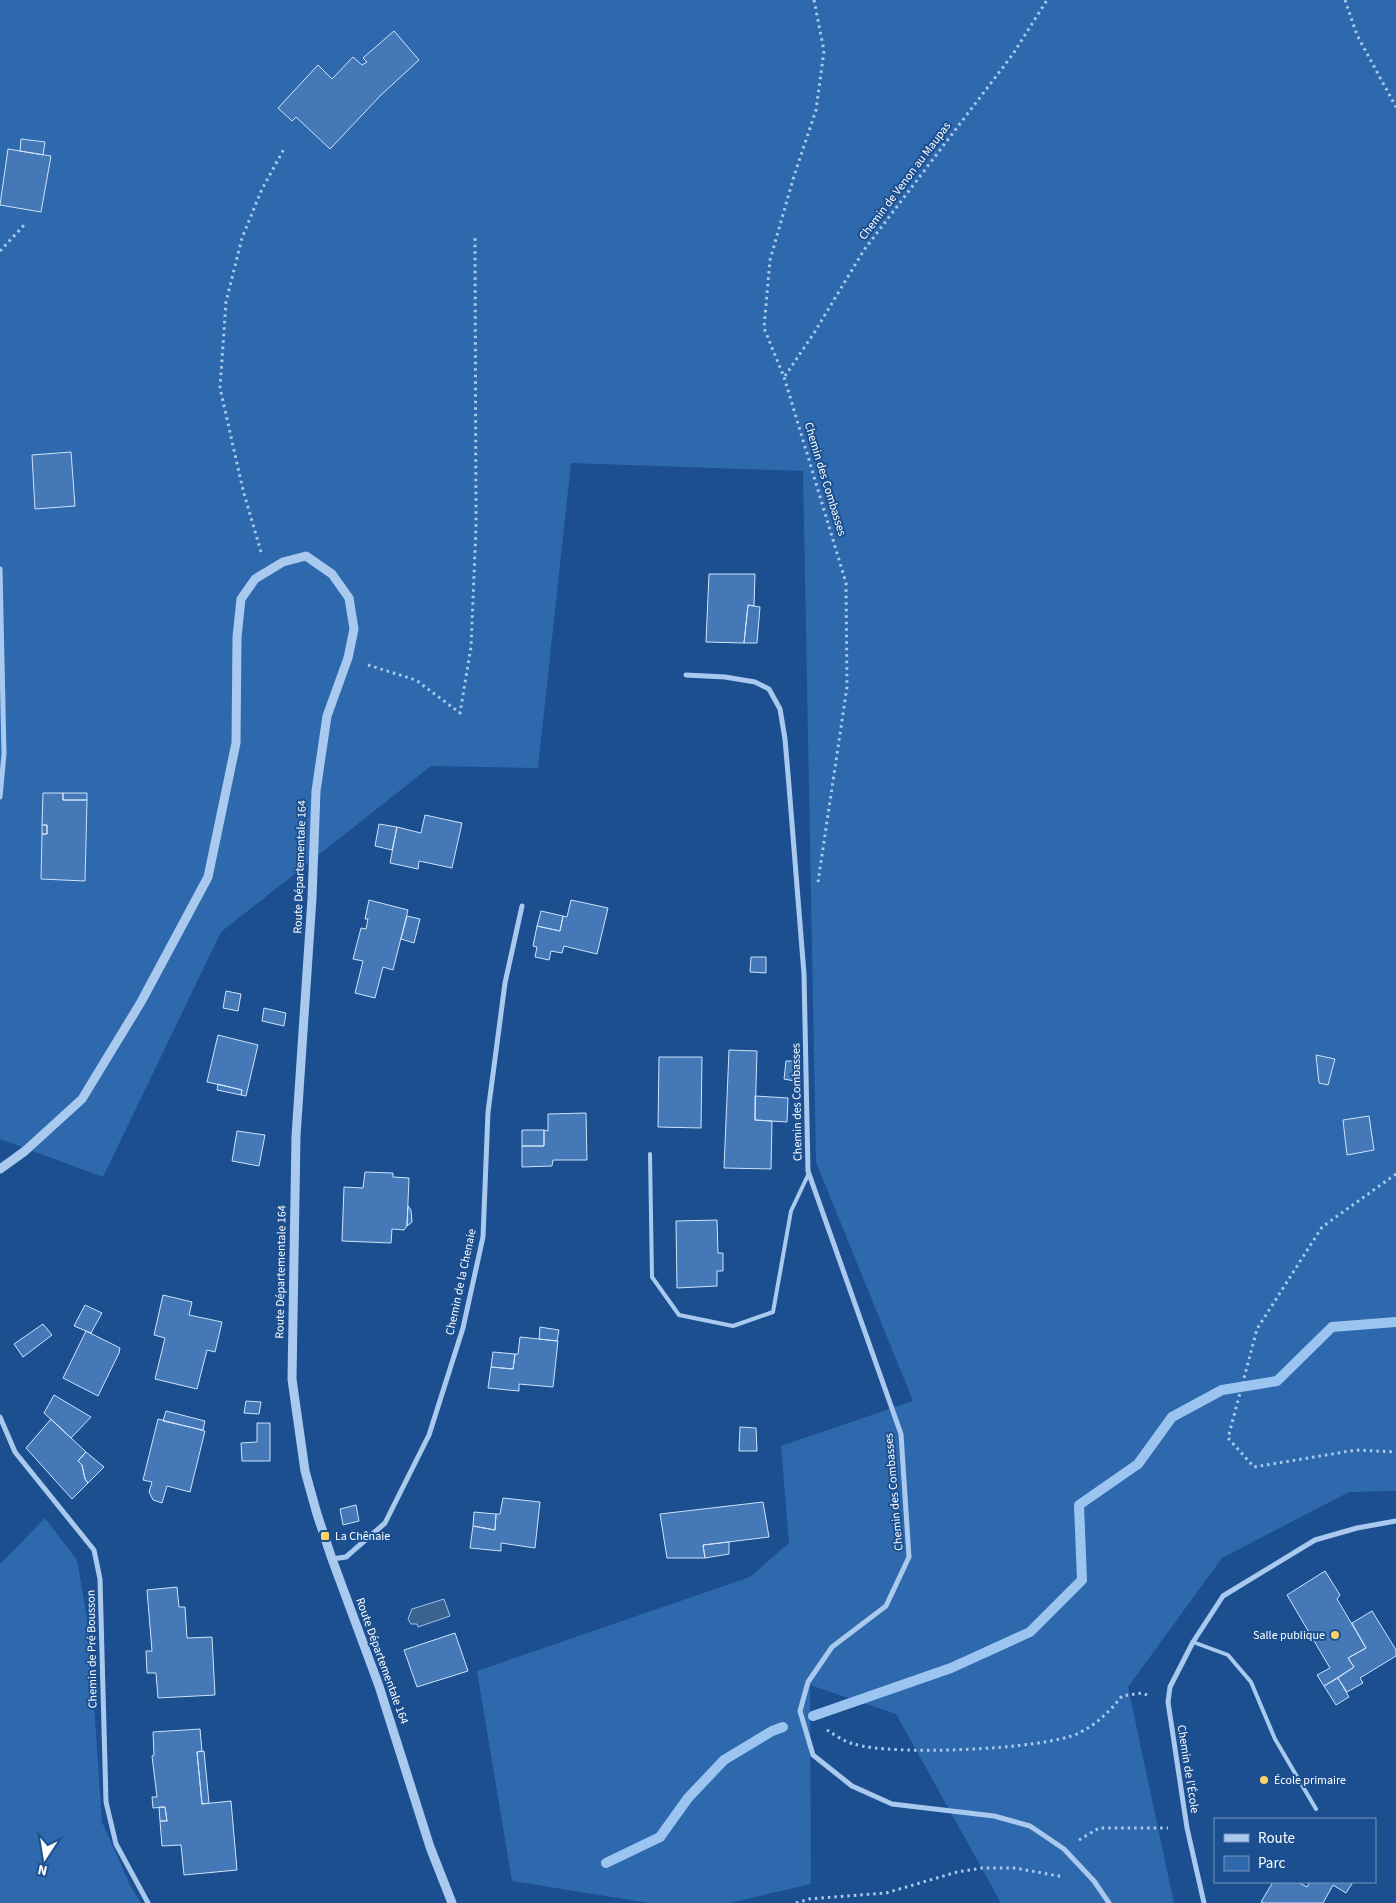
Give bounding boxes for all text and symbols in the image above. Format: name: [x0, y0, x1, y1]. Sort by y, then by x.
street label: Chemin de Venon au Maupas: [855, 118, 955, 244]
street label: Chemin des Combasses: [800, 420, 850, 538]
street label: Route Départementale 164: [289, 800, 311, 934]
street label: Chemin des Combasses: [787, 1043, 807, 1161]
street label: Route Départementale 164: [271, 1205, 291, 1339]
street label: Chemin de la Chenaie: [441, 1227, 481, 1337]
street label: Chemin des Combasses: [880, 1432, 908, 1552]
place label: La Chênaie: [335, 1528, 390, 1545]
marker: La Chênaie: [319, 1530, 331, 1542]
street label: Chemin de Pré Bousson: [82, 1590, 102, 1708]
street label: Route Départementale 164: [351, 1595, 413, 1727]
place label: Salle publique: [1253, 1627, 1325, 1644]
marker: Salle publique: [1329, 1629, 1341, 1641]
street label: Chemin de l'École: [1173, 1724, 1203, 1814]
place label: École primaire: [1274, 1772, 1346, 1789]
marker: École primaire: [1258, 1774, 1270, 1786]
legend: [1214, 1818, 1376, 1883]
text: Route: [1258, 1828, 1295, 1849]
north arrow: [20, 1833, 70, 1883]
text: Parc: [1258, 1853, 1285, 1874]
text: N: [36, 1859, 49, 1880]

